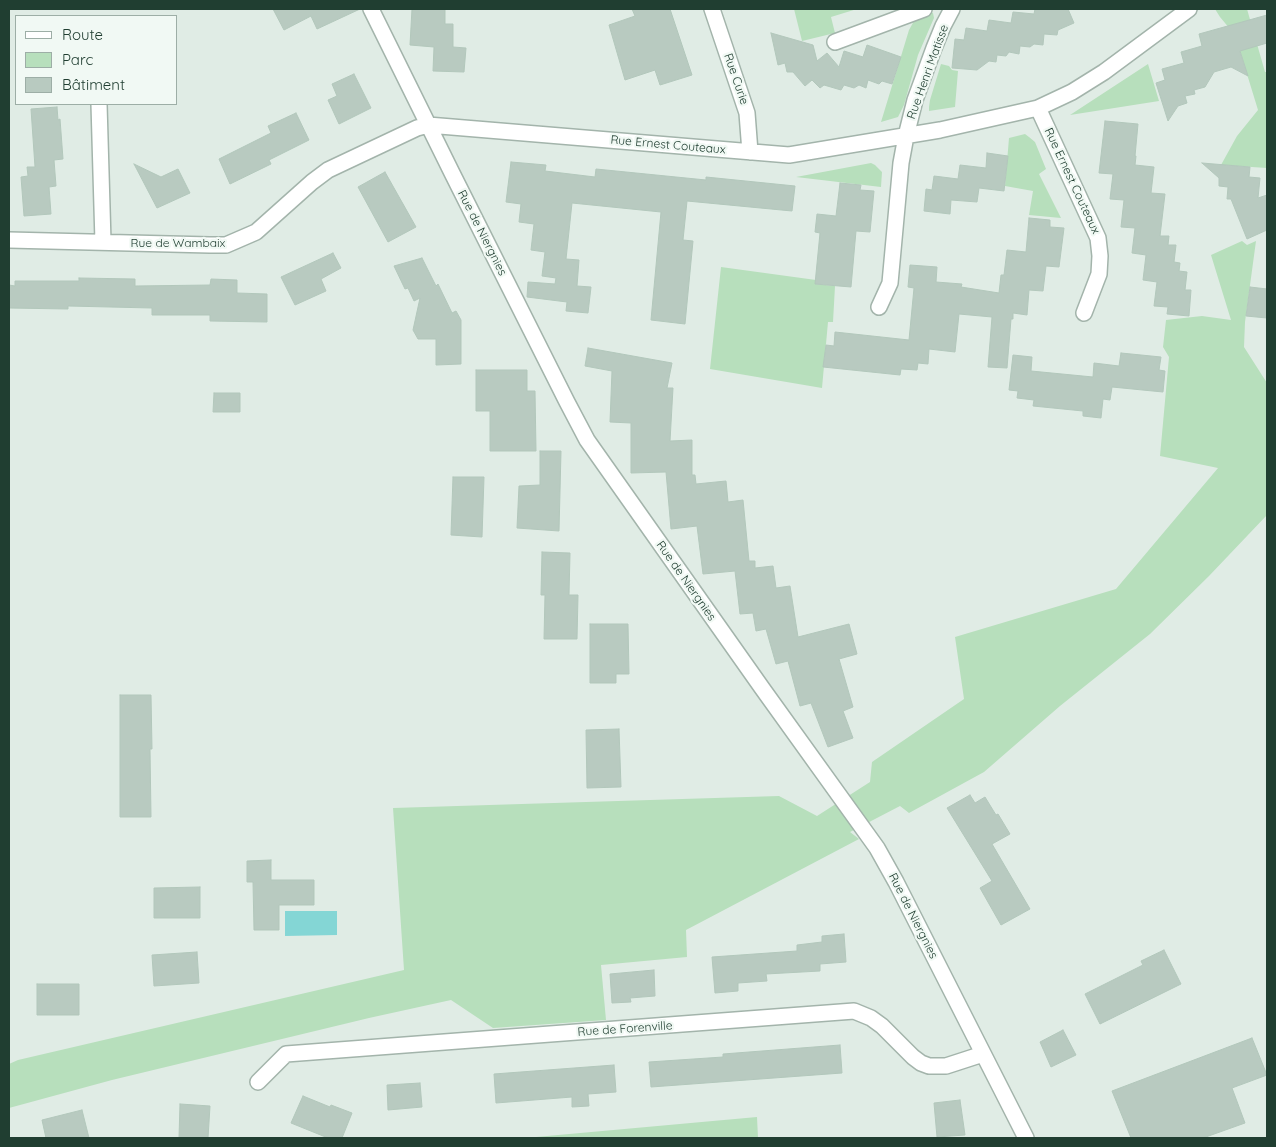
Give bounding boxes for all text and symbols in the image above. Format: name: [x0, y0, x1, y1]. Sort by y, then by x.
legend: [15, 15, 178, 105]
street label: Rue Henri Matisse: [904, 23, 952, 121]
text: Route: [62, 25, 103, 44]
text: Parc: [62, 50, 93, 69]
street label: Rue Curie: [720, 51, 752, 107]
text: Bâtiment: [62, 75, 125, 94]
street label: Rue Ernest Couteaux: [1041, 126, 1103, 236]
street label: Rue Ernest Couteaux: [610, 133, 726, 157]
street label: Rue de Niergnies: [454, 188, 510, 278]
street label: Rue de Wambaix: [131, 236, 225, 250]
street label: Rue de Niergnies: [653, 538, 719, 624]
street label: Rue de Niergnies: [885, 871, 941, 961]
street label: Rue de Forenville: [577, 1019, 673, 1039]

